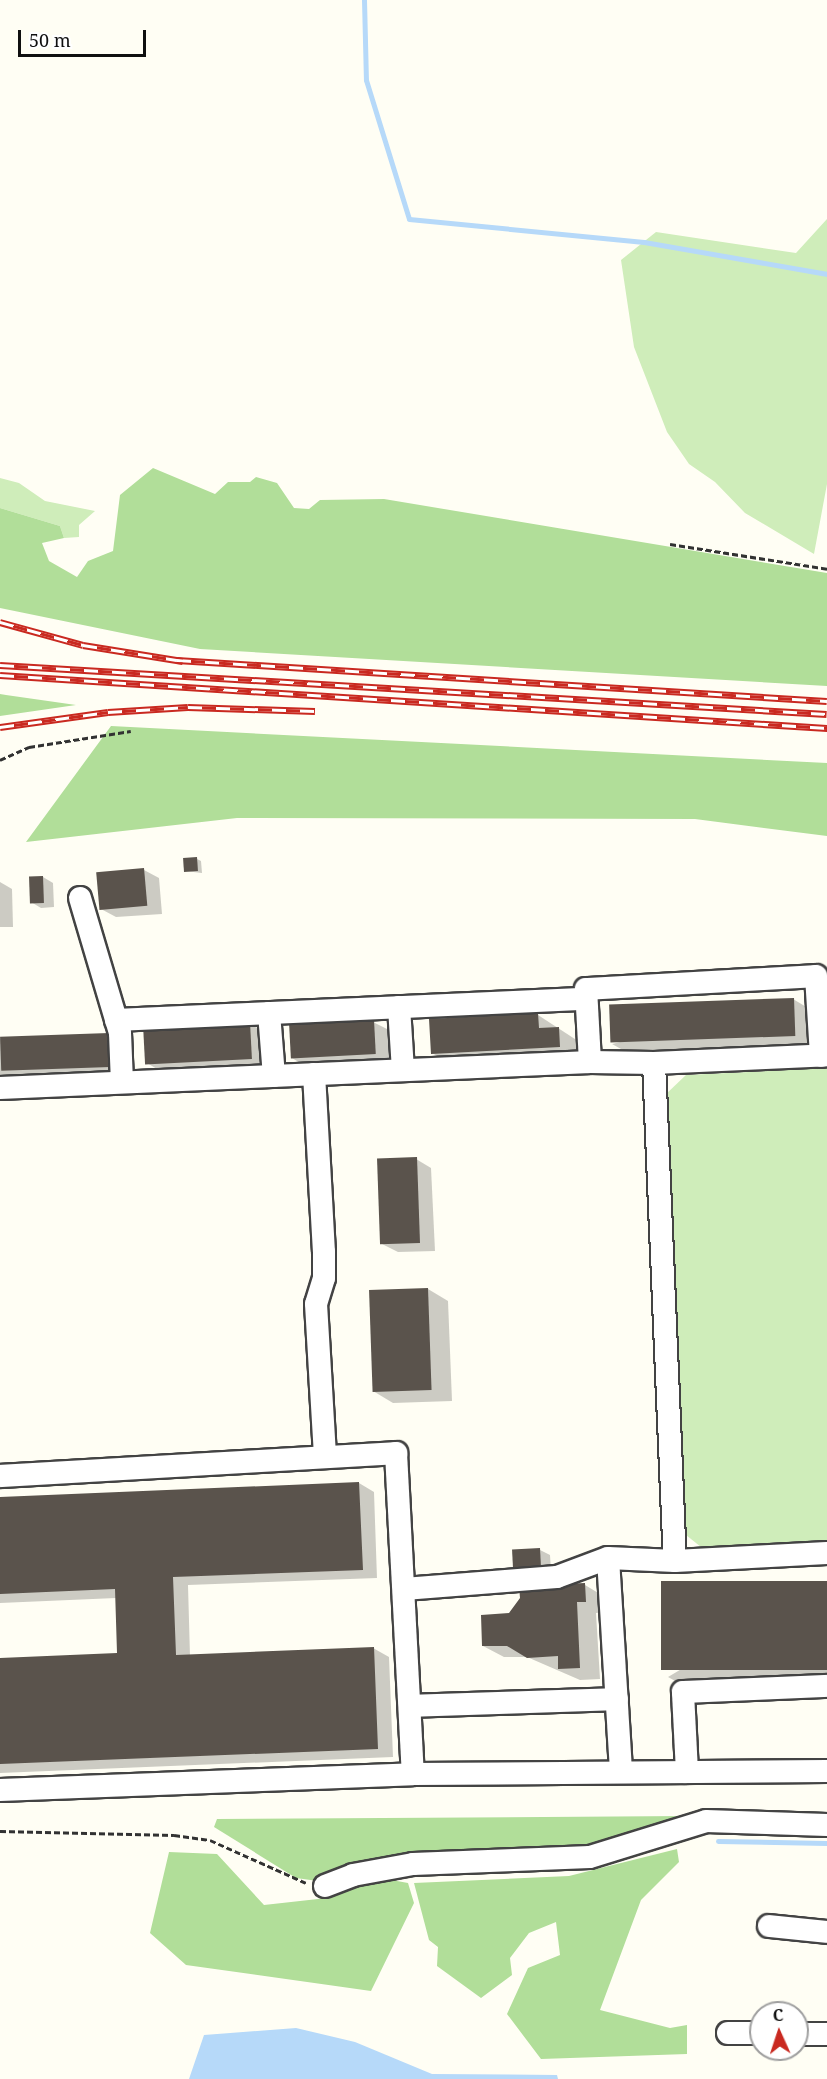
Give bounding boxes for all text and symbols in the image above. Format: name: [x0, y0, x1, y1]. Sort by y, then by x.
scale bar: [21, 18, 148, 56]
text: 50 m: [29, 28, 71, 52]
north arrow: [749, 2001, 809, 2061]
text: С: [772, 2004, 784, 2026]

